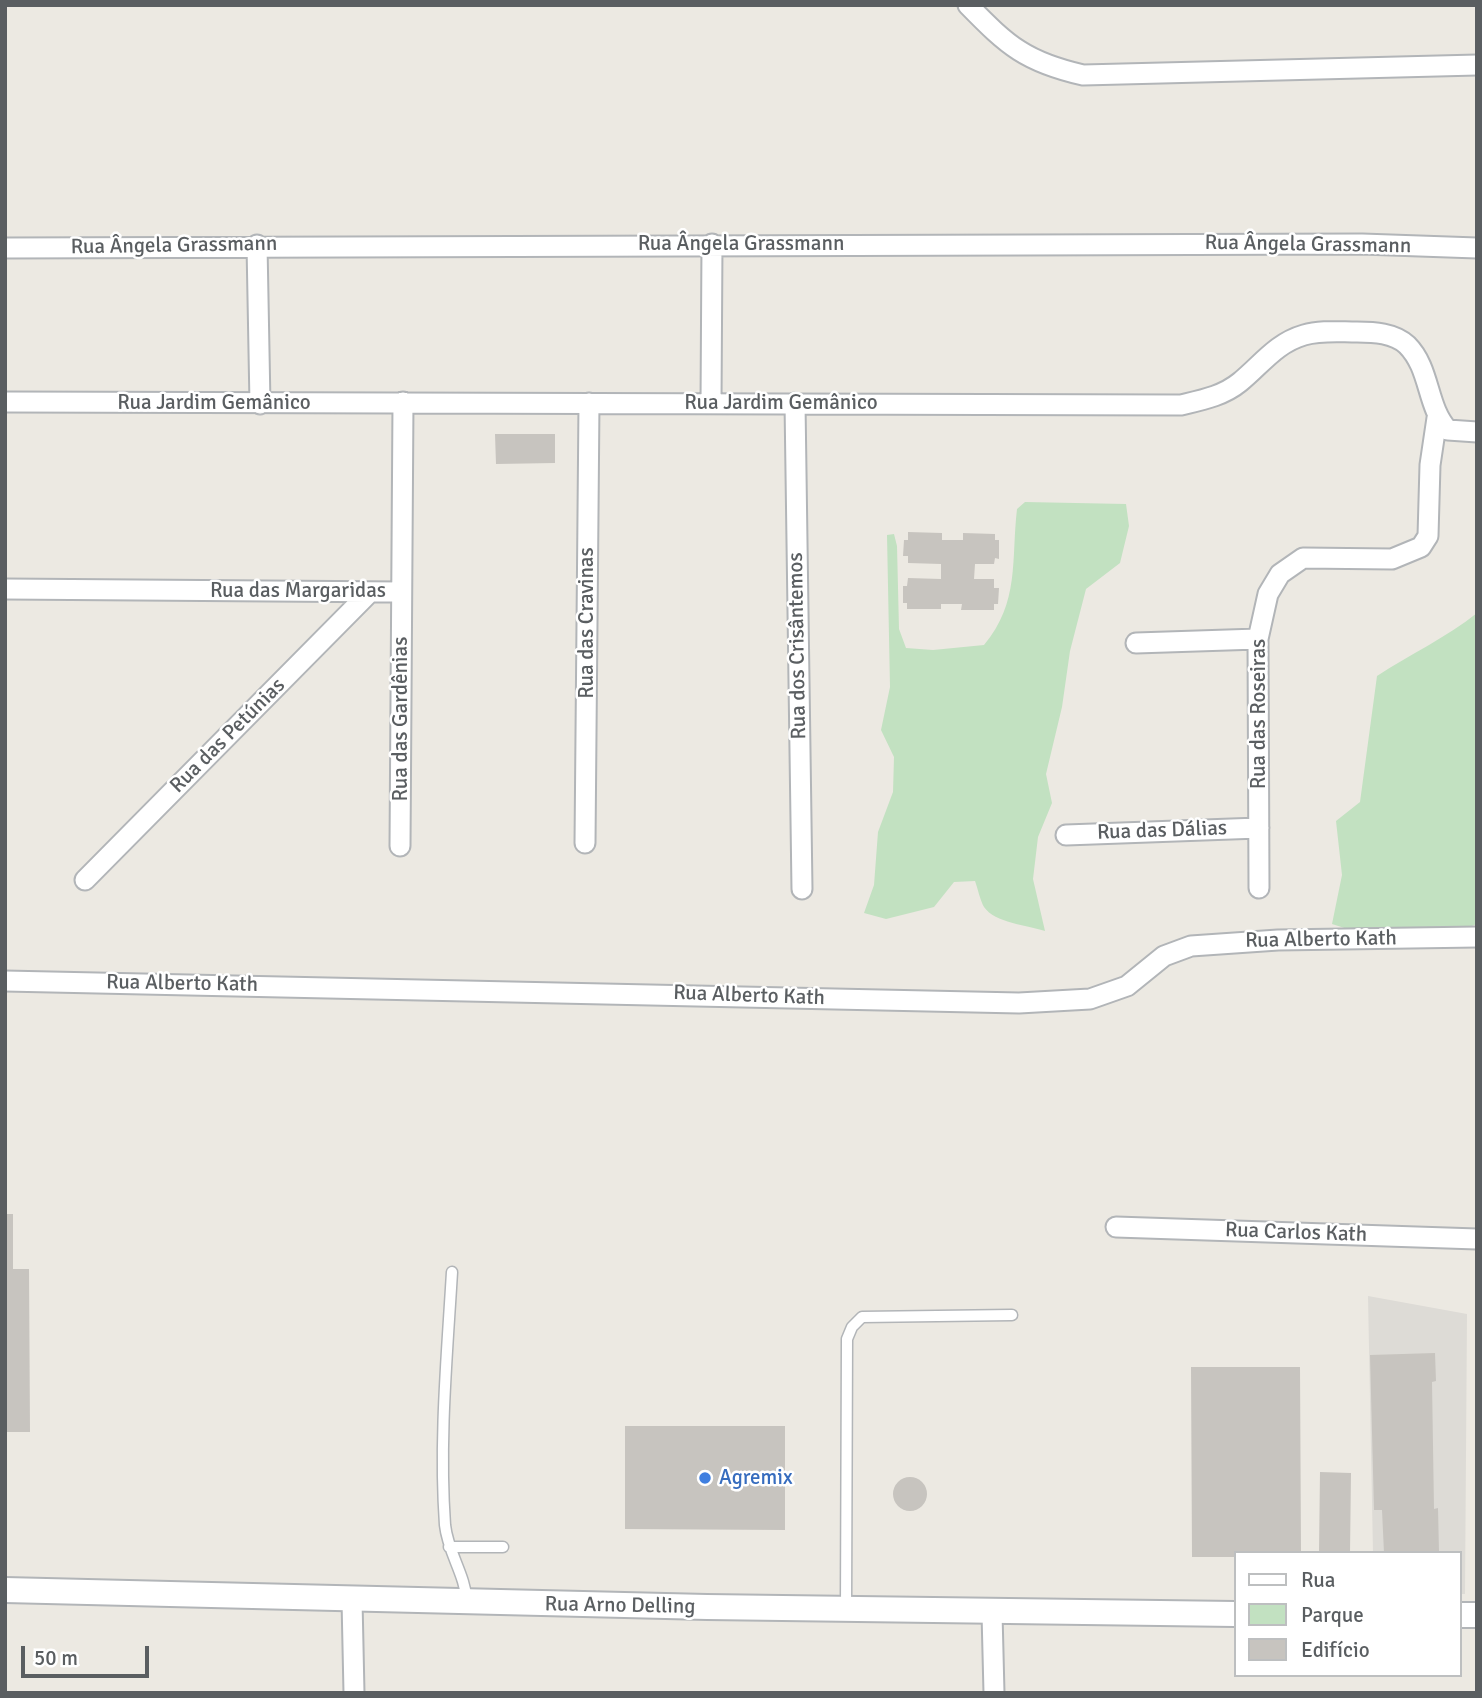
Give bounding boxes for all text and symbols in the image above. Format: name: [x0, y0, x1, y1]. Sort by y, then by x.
street label: Rua Ângela Grassmann: [638, 231, 844, 257]
street label: Rua Ângela Grassmann: [1204, 231, 1412, 259]
street label: Rua Ângela Grassmann: [70, 232, 278, 260]
street label: Rua Jardim Gemânico: [117, 390, 311, 416]
street label: Rua Jardim Gemânico: [684, 390, 878, 416]
street label: Rua das Cravinas: [574, 547, 600, 699]
street label: Rua dos Crisântemos: [784, 552, 812, 740]
street label: Rua das Margaridas: [210, 578, 386, 604]
street label: Rua das Gardênias: [388, 637, 414, 801]
street label: Rua das Roseiras: [1246, 639, 1272, 789]
street label: Rua das Petúnias: [165, 673, 291, 799]
street label: Rua das Dálias: [1097, 816, 1227, 846]
street label: Rua Alberto Kath: [1245, 926, 1397, 954]
street label: Rua Alberto Kath: [106, 970, 258, 998]
street label: Rua Alberto Kath: [673, 981, 825, 1011]
street label: Rua Carlos Kath: [1224, 1218, 1368, 1248]
place label: Agremix: [719, 1465, 793, 1491]
marker: Agremix: [697, 1470, 713, 1486]
legend: [1234, 1551, 1461, 1677]
text: Rua: [1301, 1567, 1335, 1593]
street label: Rua Arno Delling: [544, 1592, 696, 1620]
text: Parque: [1301, 1602, 1364, 1628]
scale bar: [24, 1632, 152, 1676]
text: Edifício: [1301, 1637, 1370, 1663]
text: 50 m: [34, 1645, 78, 1671]

